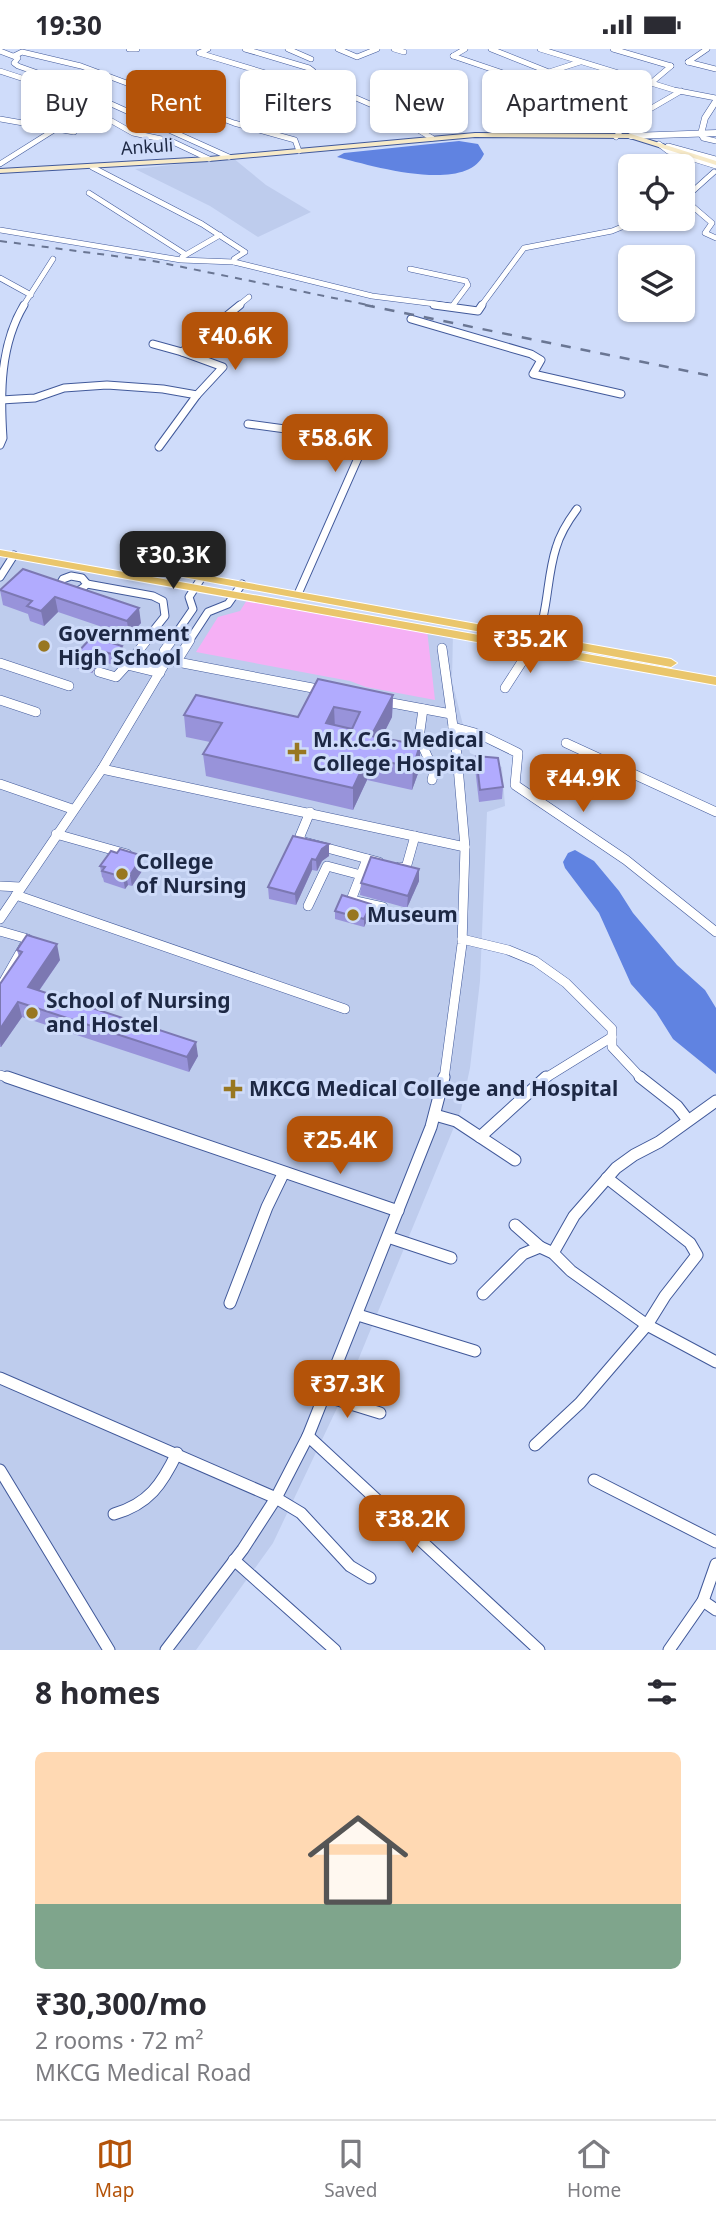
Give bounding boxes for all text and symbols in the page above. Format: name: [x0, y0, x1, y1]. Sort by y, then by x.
text: 19:30: [35, 7, 102, 43]
chip: Buy: [21, 70, 112, 133]
chip: Rent: [126, 70, 226, 133]
chip: Filters: [240, 70, 356, 133]
chip: New: [370, 70, 468, 133]
chip: Apartment: [482, 70, 652, 133]
street label: Ankuli: [120, 132, 174, 160]
map controls: [618, 154, 695, 322]
button: locate: [618, 154, 695, 231]
button: layers: [618, 245, 695, 322]
pin: ₹40.6K: [178, 313, 292, 372]
text: ₹40.6K: [198, 319, 272, 351]
pin: ₹58.6K: [278, 415, 392, 474]
text: ₹58.6K: [298, 421, 372, 453]
pin: ₹30.3K: [116, 531, 230, 591]
text: ₹30.3K: [136, 538, 210, 570]
pin: ₹35.2K: [473, 615, 587, 675]
place label: Government High School: [58, 619, 189, 671]
text: ₹35.2K: [493, 622, 567, 654]
marker: Government High School: [36, 638, 52, 654]
place label: M.K.C.G. Medical College Hospital: [313, 725, 484, 777]
marker: M.K.C.G. Medical College Hospital: [287, 742, 307, 762]
pin: ₹44.9K: [526, 755, 640, 814]
text: ₹44.9K: [546, 761, 620, 793]
place label: College of Nursing: [136, 847, 247, 899]
marker: College of Nursing: [114, 866, 130, 882]
place label: Museum: [367, 900, 458, 928]
marker: Museum: [345, 907, 361, 923]
place label: School of Nursing and Hostel: [46, 986, 231, 1038]
marker: School of Nursing and Hostel: [24, 1005, 40, 1021]
place label: MKCG Medical College and Hospital: [249, 1074, 618, 1102]
marker: MKCG Medical College and Hospital: [223, 1079, 243, 1099]
pin: ₹25.4K: [283, 1117, 397, 1176]
text: ₹25.4K: [303, 1123, 377, 1155]
pin: ₹37.3K: [290, 1361, 404, 1420]
text: ₹37.3K: [310, 1367, 384, 1399]
pin: ₹38.2K: [355, 1495, 469, 1555]
text: ₹38.2K: [375, 1502, 449, 1534]
text: 8 homes: [35, 1672, 160, 1713]
icon: filters: [643, 1673, 681, 1711]
icon: home: [295, 1797, 421, 1923]
text: ₹30,300/mo: [35, 1983, 207, 2024]
text: 2 rooms · 72 m²: [35, 2024, 204, 2056]
text: MKCG Medical Road: [35, 2056, 251, 2088]
tab: Map: [95, 2135, 134, 2203]
tab: Saved: [324, 2135, 377, 2203]
tab: Home: [567, 2135, 621, 2203]

